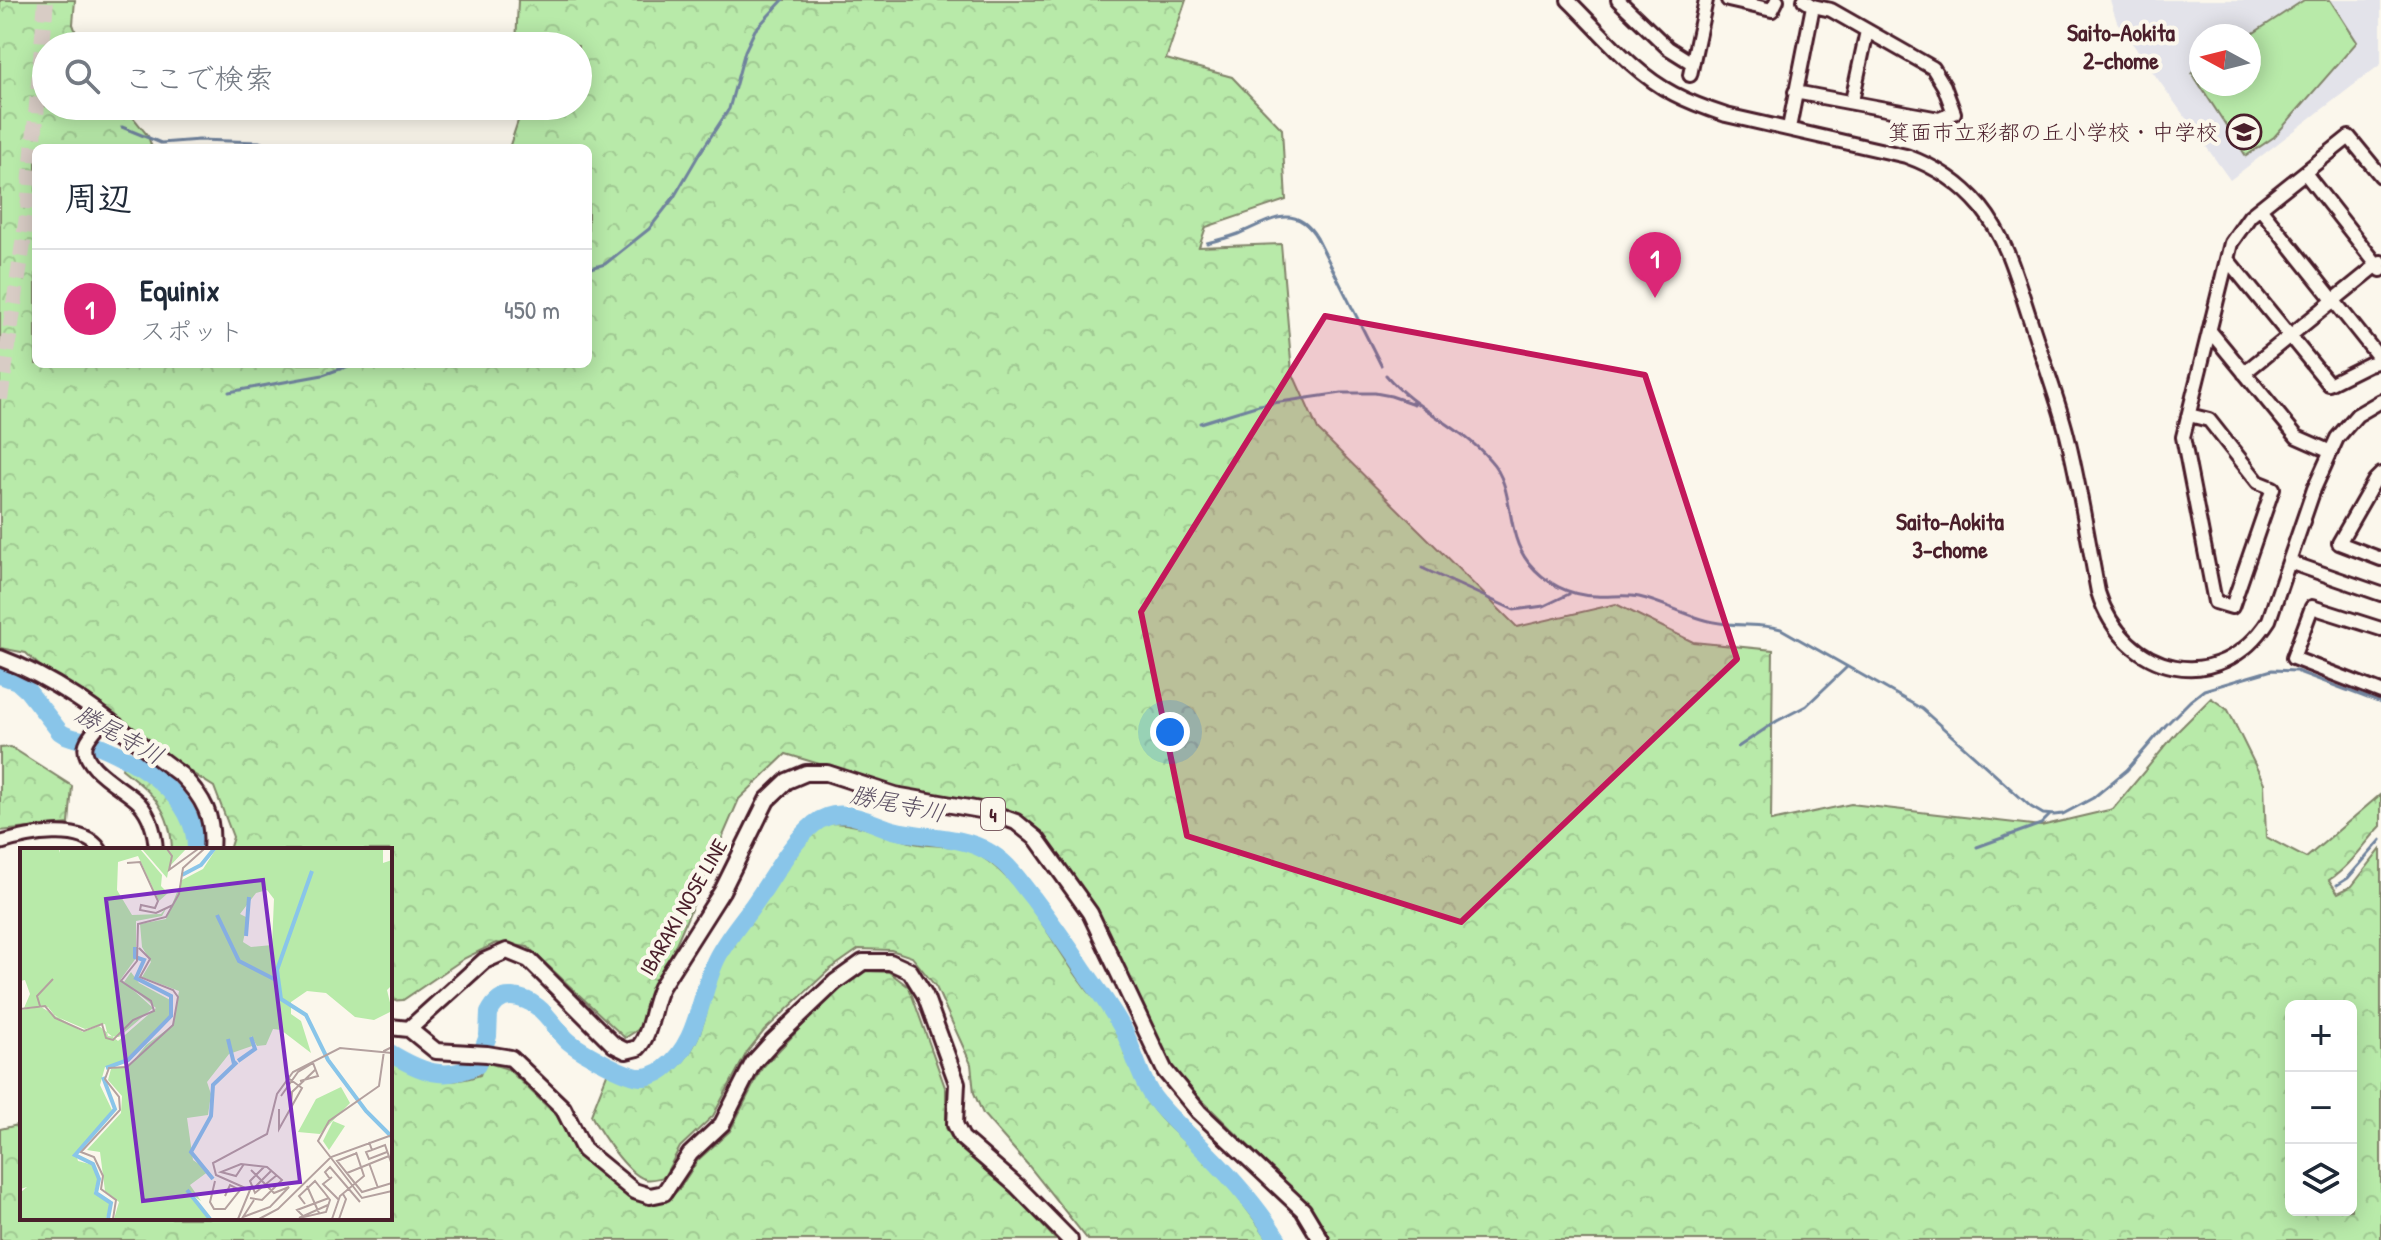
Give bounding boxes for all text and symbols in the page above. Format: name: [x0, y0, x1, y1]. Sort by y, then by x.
district label: Saito-Aokita 2-chome: [2067, 16, 2175, 76]
north arrow: [2189, 24, 2261, 96]
search box: [32, 32, 592, 120]
icon: search: [60, 54, 104, 98]
text: ここで検索: [124, 58, 274, 98]
school or university icon: 箕面市立彩都の丘小学校・中学校: [2225, 113, 2263, 151]
place label: 箕面市立彩都の丘小学校・中学校: [1888, 117, 2218, 147]
text: 周辺: [64, 175, 132, 221]
pin: 1: [1629, 232, 1681, 298]
text: Equinix: [140, 270, 220, 310]
text: 1: [85, 292, 95, 327]
text: 450 m: [504, 292, 560, 327]
text: スポット: [140, 313, 244, 348]
district label: Saito-Aokita 3-chome: [1896, 505, 2004, 565]
water label: 勝尾寺川: [70, 697, 170, 771]
your location: [1150, 712, 1190, 752]
water label: 勝尾寺川: [848, 777, 948, 829]
road number: 4: [981, 798, 1005, 830]
street label: IBARAKI NOSE LINE: [632, 833, 734, 981]
inset map: [20, 848, 392, 1220]
map controls: [2285, 1000, 2357, 1216]
button: +: [2285, 1000, 2357, 1072]
button: −: [2285, 1072, 2357, 1144]
button: layers: [2285, 1144, 2357, 1216]

